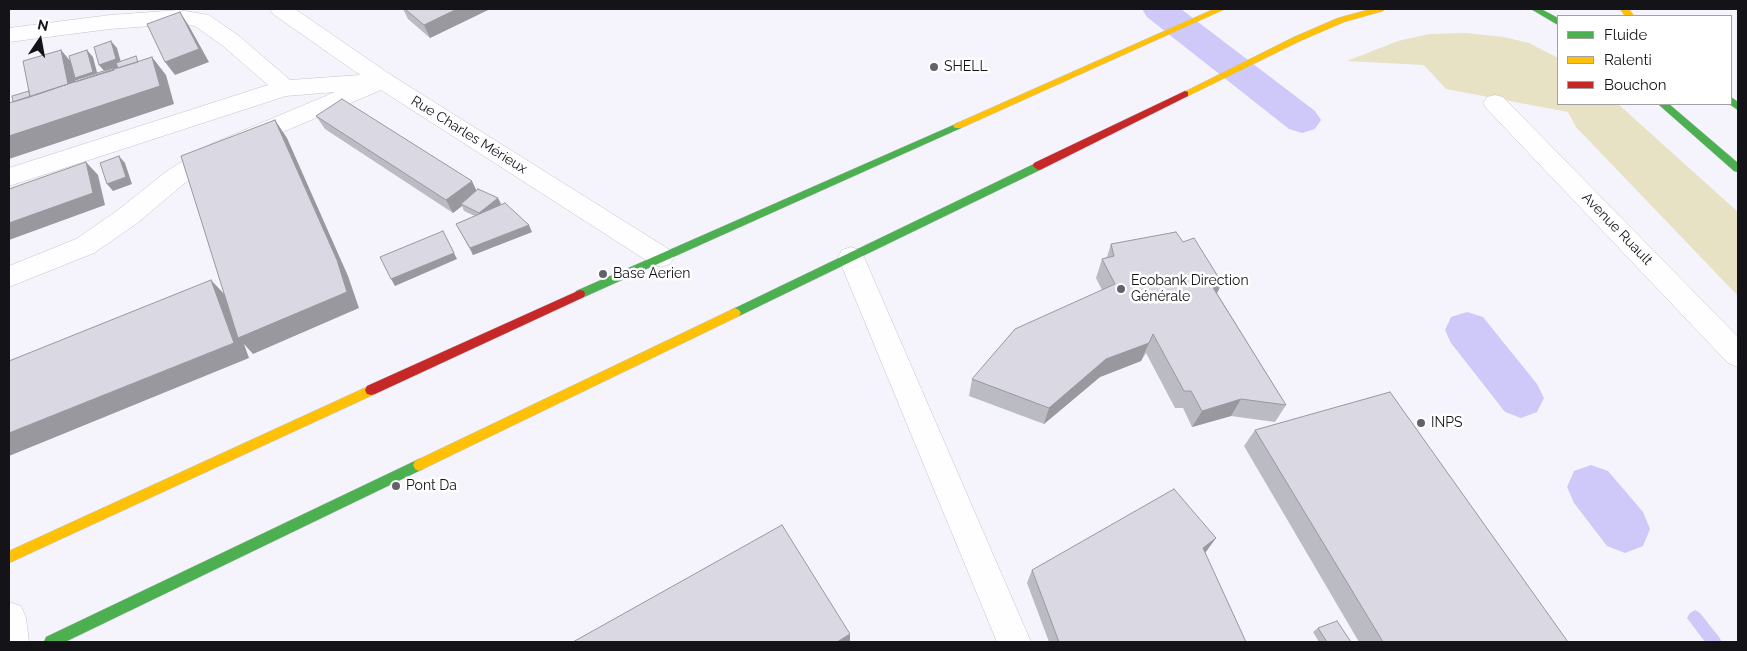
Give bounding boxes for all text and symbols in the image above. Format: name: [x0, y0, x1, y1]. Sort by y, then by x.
north arrow: [15, 15, 65, 65]
legend: [1557, 15, 1732, 105]
text: N: [36, 16, 50, 34]
text: Fluide: [1604, 26, 1647, 44]
text: Ralenti: [1604, 51, 1652, 69]
place label: SHELL: [944, 59, 988, 75]
marker: SHELL: [928, 61, 940, 73]
text: Bouchon: [1604, 76, 1666, 94]
street label: Rue Charles Mérieux: [408, 92, 530, 178]
street label: Avenue Ruault: [1578, 189, 1656, 269]
place label: Base Aerien: [613, 266, 690, 282]
marker: Base Aerien: [597, 268, 609, 280]
place label: Ecobank Direction Générale: [1131, 273, 1249, 306]
marker: Ecobank Direction Générale: [1115, 283, 1127, 295]
place label: INPS: [1431, 415, 1462, 431]
marker: INPS: [1415, 417, 1427, 429]
place label: Pont Da: [406, 478, 457, 494]
marker: Pont Da: [390, 480, 402, 492]

